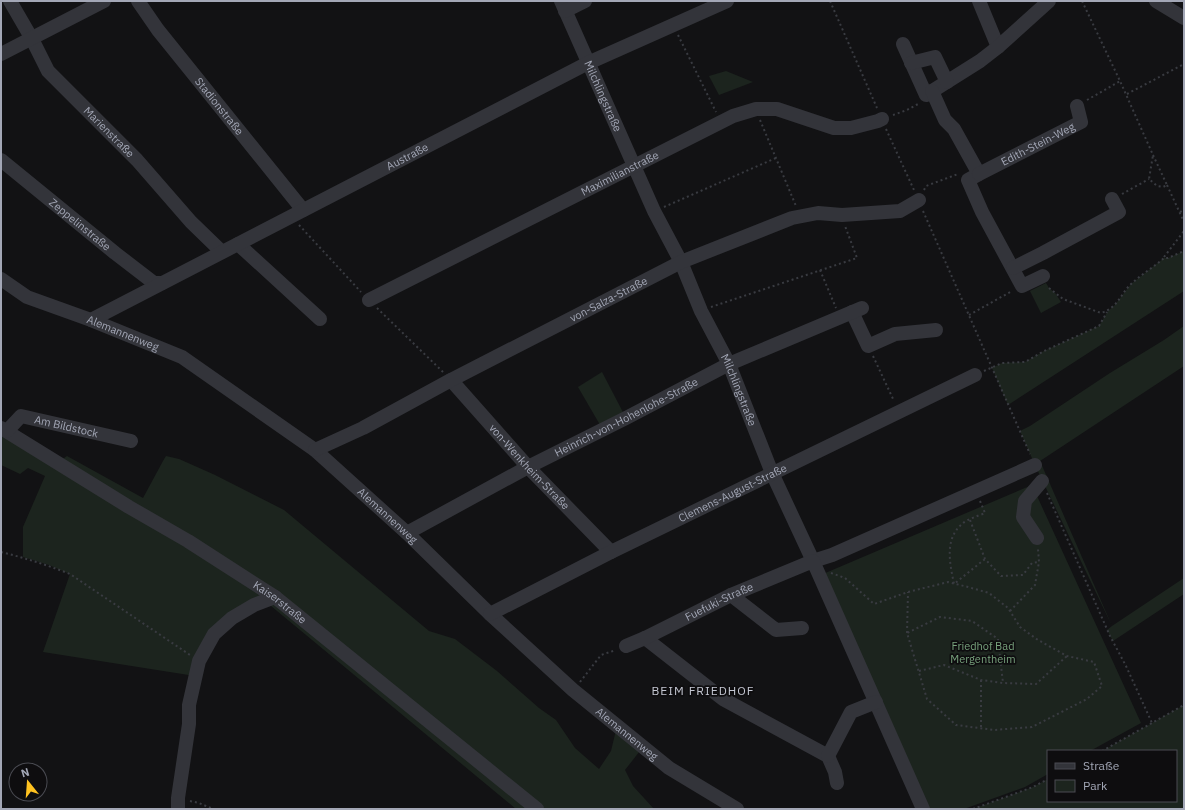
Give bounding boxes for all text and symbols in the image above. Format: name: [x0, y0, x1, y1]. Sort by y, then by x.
street label: Milchlingstraße: [581, 58, 625, 134]
street label: Stadionstraße: [192, 75, 247, 138]
street label: Marienstraße: [81, 104, 137, 160]
street label: Edith-Stein-Weg: [999, 119, 1077, 169]
street label: Austraße: [384, 140, 431, 173]
street label: Maximilianstraße: [578, 148, 661, 199]
street label: Zeppelinstraße: [46, 195, 114, 254]
street label: von-Salza-Straße: [567, 273, 650, 325]
street label: Alemannenweg: [85, 312, 161, 354]
street label: Milchlingstraße: [718, 351, 760, 428]
street label: Heinrich-von-Hohenlohe-Straße: [552, 375, 700, 460]
street label: Am Bildstock: [33, 412, 100, 440]
street label: von-Wenkheim-Straße: [486, 421, 573, 512]
street label: Clemens-August-Straße: [676, 461, 789, 525]
street label: Alemannenweg: [355, 485, 421, 547]
street label: Kaiserstraße: [251, 578, 309, 627]
street label: Fuefuki-Straße: [682, 580, 755, 624]
park label: Friedhof Bad Mergentheim: [950, 639, 1016, 666]
district label: BEIM FRIEDHOF: [651, 683, 755, 698]
street label: Alemannenweg: [593, 704, 661, 763]
legend: [1047, 750, 1177, 802]
text: Straße: [1083, 758, 1120, 773]
north arrow: [8, 762, 48, 802]
text: N: [19, 765, 31, 780]
text: Park: [1083, 778, 1108, 793]

